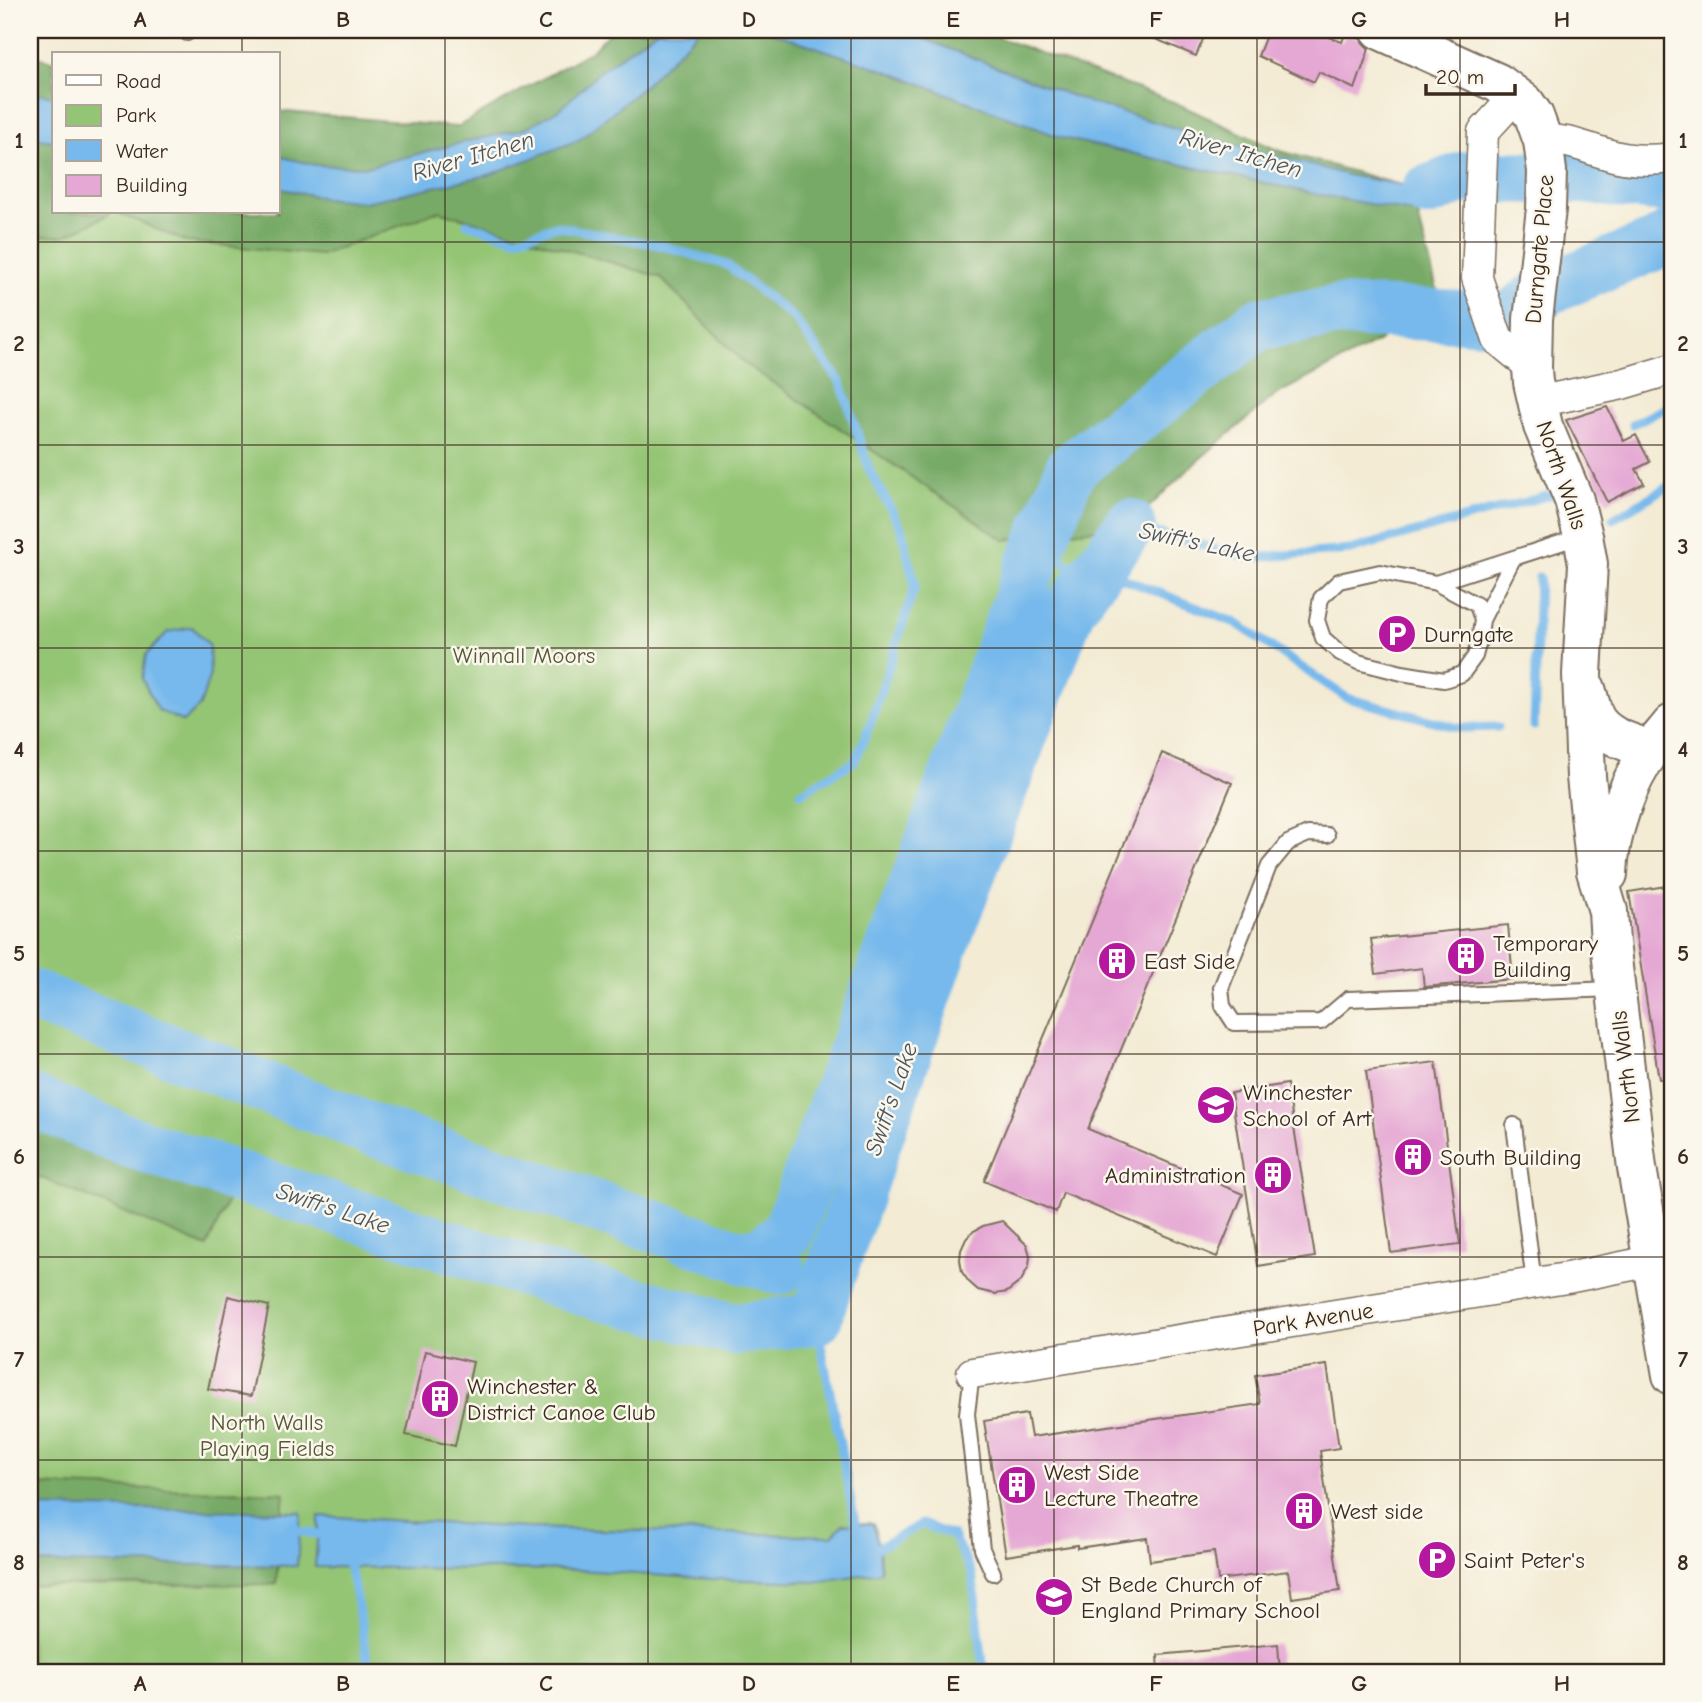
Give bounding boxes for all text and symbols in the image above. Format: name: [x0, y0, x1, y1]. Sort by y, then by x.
text: A: [134, 6, 147, 33]
text: B: [336, 6, 350, 33]
text: C: [539, 6, 553, 33]
text: D: [742, 6, 756, 33]
text: E: [946, 6, 960, 33]
text: F: [1149, 6, 1163, 33]
text: G: [1351, 6, 1367, 33]
text: H: [1554, 6, 1570, 33]
legend: [52, 52, 280, 214]
scale bar: [1426, 52, 1515, 96]
text: 20 m: [1436, 65, 1484, 89]
text: Road: [116, 69, 161, 93]
text: Park: [116, 103, 156, 127]
water label: River Itchen: [1177, 122, 1305, 184]
water label: River Itchen: [409, 125, 537, 187]
text: 1: [14, 127, 24, 154]
text: 1: [1678, 127, 1688, 154]
text: Water: [116, 139, 169, 163]
text: Building: [116, 173, 188, 197]
street label: Durngate Place: [1520, 173, 1559, 325]
text: 2: [13, 330, 25, 357]
text: 2: [1677, 330, 1689, 357]
street label: North Walls: [1530, 417, 1593, 533]
water label: Swift's Lake: [1137, 516, 1257, 568]
text: 3: [13, 533, 25, 560]
text: 3: [1677, 533, 1689, 560]
parking icon: Durngate: [1376, 613, 1418, 655]
place label: Durngate: [1424, 621, 1514, 648]
park label: Winnall Moors: [453, 642, 595, 669]
text: 4: [14, 736, 25, 763]
text: 4: [1678, 736, 1689, 763]
place label: Temporary Building: [1493, 930, 1599, 983]
building icon: Temporary Building: [1445, 935, 1487, 977]
text: 5: [13, 940, 25, 967]
building icon: East Side: [1096, 940, 1138, 982]
text: 5: [1677, 940, 1689, 967]
place label: East Side: [1144, 948, 1235, 975]
street label: North Walls: [1605, 1009, 1646, 1125]
water label: Swift's Lake: [859, 1039, 923, 1159]
place label: Winchester School of Art: [1243, 1079, 1373, 1132]
school or university icon: Winchester School of Art: [1195, 1084, 1237, 1126]
building icon: South Building: [1392, 1136, 1434, 1178]
text: 6: [13, 1143, 25, 1170]
text: 6: [1677, 1143, 1689, 1170]
place label: South Building: [1440, 1144, 1582, 1171]
building icon: Administration: [1252, 1154, 1294, 1196]
place label: Administration: [1105, 1162, 1246, 1189]
water label: Swift's Lake: [273, 1177, 393, 1239]
street label: Park Avenue: [1251, 1297, 1375, 1342]
text: 7: [14, 1346, 25, 1373]
text: 7: [1678, 1346, 1689, 1373]
place label: Winchester & District Canoe Club: [467, 1373, 656, 1426]
building icon: Winchester & District Canoe Club: [419, 1378, 461, 1420]
park label: North Walls Playing Fields: [200, 1409, 334, 1462]
place label: West Side Lecture Theatre: [1044, 1459, 1198, 1512]
building icon: West Side Lecture Theatre: [996, 1464, 1038, 1506]
building icon: West side: [1283, 1490, 1325, 1532]
place label: West side: [1331, 1498, 1423, 1525]
parking icon: Saint Peter's: [1416, 1539, 1458, 1581]
place label: Saint Peter's: [1464, 1547, 1585, 1574]
text: 8: [13, 1549, 25, 1576]
text: 8: [1677, 1549, 1689, 1576]
place label: St Bede Church of England Primary School: [1081, 1571, 1320, 1624]
school or university icon: St Bede Church of England Primary School: [1033, 1576, 1075, 1618]
text: A: [134, 1670, 147, 1697]
text: B: [336, 1670, 350, 1697]
text: C: [539, 1670, 553, 1697]
text: D: [742, 1670, 756, 1697]
text: E: [946, 1670, 960, 1697]
text: F: [1149, 1670, 1163, 1697]
text: G: [1351, 1670, 1367, 1697]
text: H: [1554, 1670, 1570, 1697]

